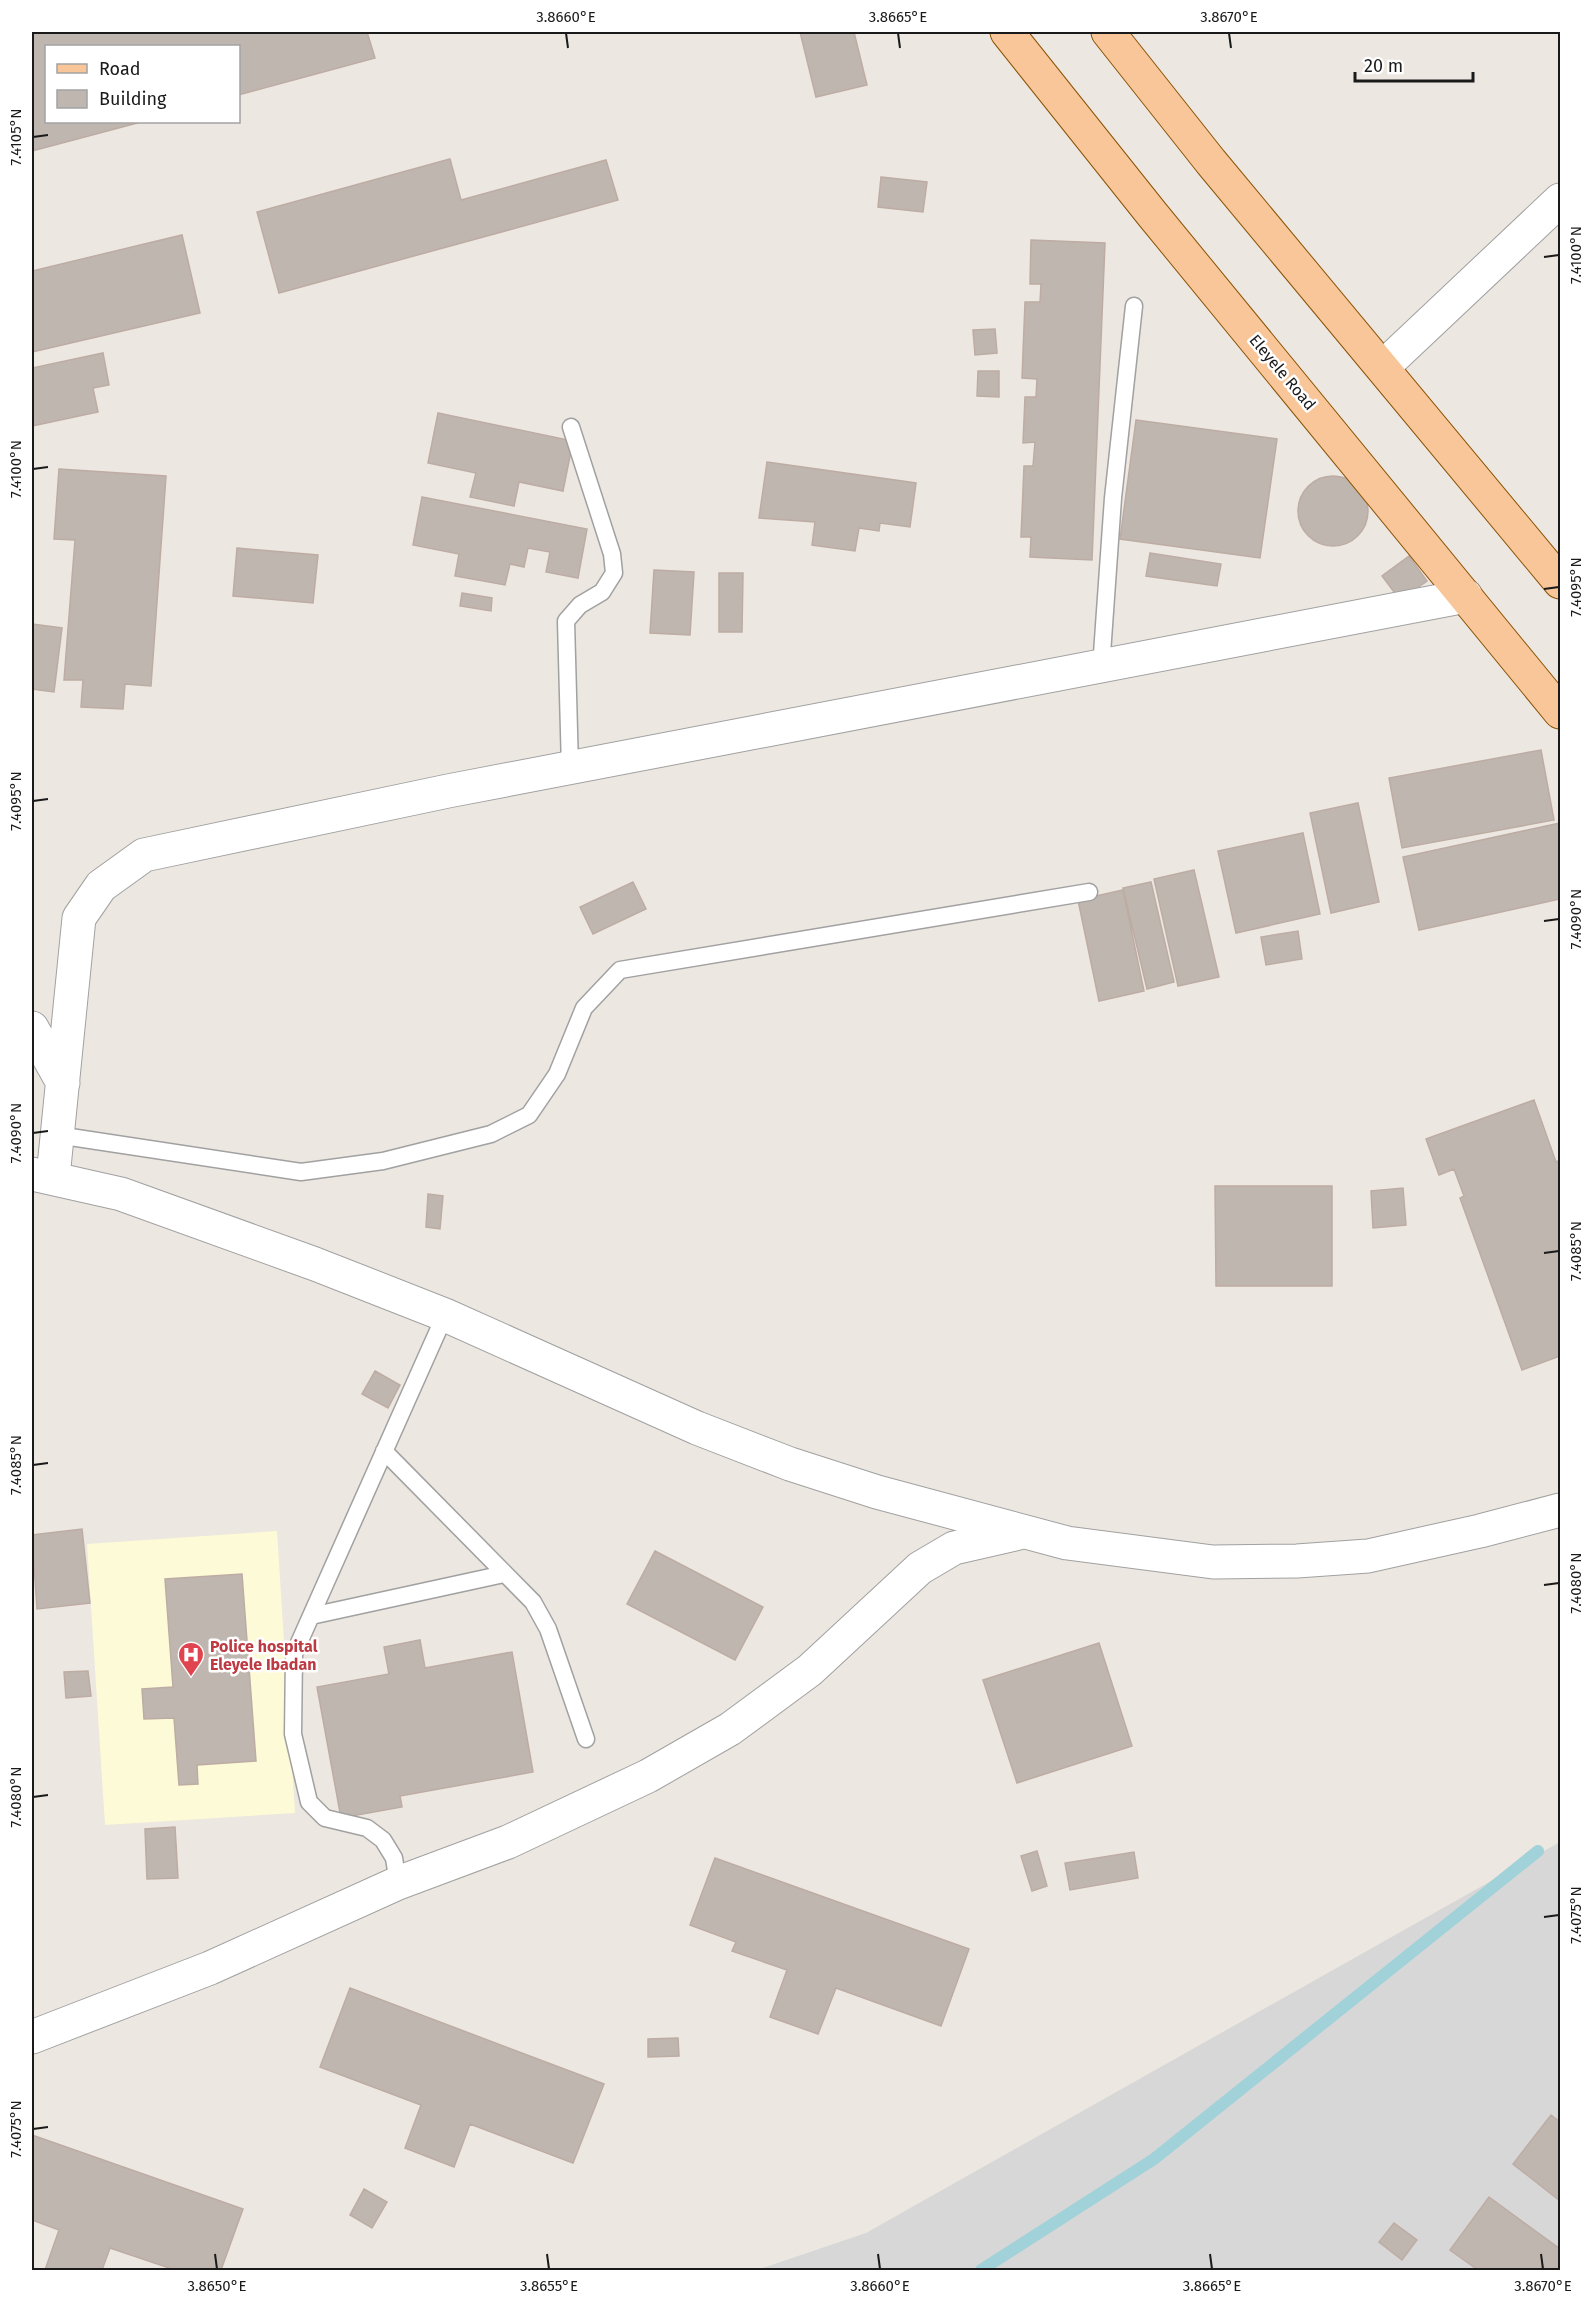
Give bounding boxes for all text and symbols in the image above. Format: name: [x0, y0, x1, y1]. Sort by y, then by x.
text: 3.8660°E: [536, 8, 596, 26]
text: 3.8665°E: [869, 8, 927, 26]
text: 3.8670°E: [1200, 8, 1258, 26]
legend: [45, 45, 240, 123]
scale bar: [1355, 45, 1474, 83]
text: 20 m: [1364, 55, 1403, 77]
text: Road: [99, 58, 141, 80]
text: Building: [99, 88, 167, 110]
text: 7.4105°N: [7, 108, 25, 166]
text: 7.4100°N: [1567, 226, 1585, 284]
street label: Eleyele Road: [1246, 331, 1320, 414]
text: 7.4100°N: [7, 440, 25, 498]
text: 7.4095°N: [1567, 557, 1585, 617]
text: 7.4095°N: [7, 771, 25, 831]
text: 7.4090°N: [1567, 889, 1585, 949]
text: 7.4090°N: [7, 1103, 25, 1163]
text: 7.4085°N: [1567, 1221, 1585, 1281]
text: 7.4085°N: [7, 1435, 25, 1495]
text: 7.4080°N: [1567, 1553, 1585, 1613]
place label: Police hospital Eleyele Ibadan: [210, 1637, 318, 1674]
hospital icon: Police hospital Eleyele Ibadan: [176, 1640, 206, 1678]
text: 7.4080°N: [7, 1767, 25, 1827]
text: 7.4075°N: [1567, 1886, 1585, 1944]
text: 7.4075°N: [7, 2100, 25, 2158]
text: 3.8650°E: [187, 2277, 247, 2295]
text: 3.8655°E: [520, 2277, 578, 2295]
text: 3.8660°E: [850, 2277, 910, 2295]
text: 3.8665°E: [1183, 2277, 1241, 2295]
text: 3.8670°E: [1514, 2277, 1572, 2295]

